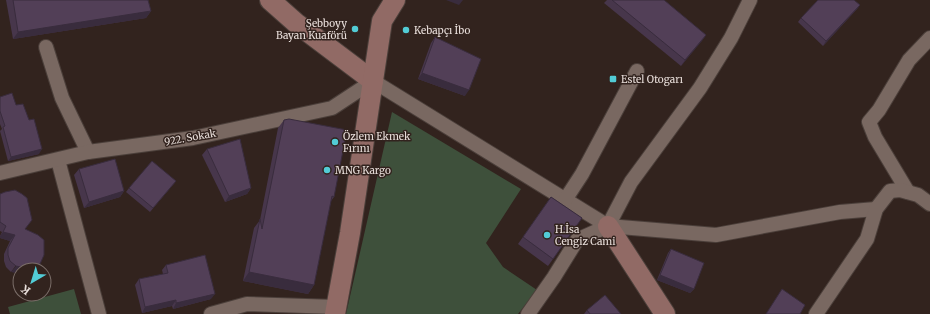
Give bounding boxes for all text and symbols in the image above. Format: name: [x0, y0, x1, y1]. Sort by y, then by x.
place label: Şebboyy Bayan Kuaförü: [276, 17, 347, 42]
place label: Kebapçı İbo: [414, 23, 471, 37]
marker: Şebboyy Bayan Kuaförü: [350, 24, 360, 34]
marker: Kebapçı İbo: [401, 25, 411, 35]
place label: Estel Otogarı: [621, 73, 683, 86]
marker: Estel Otogarı: [608, 74, 618, 84]
street label: 922. Sokak: [163, 126, 218, 148]
place label: Özlem Ekmek Fırını: [343, 129, 411, 155]
marker: Özlem Ekmek Fırını: [330, 137, 340, 147]
place label: MNG Kargo: [335, 164, 391, 177]
marker: MNG Kargo: [322, 165, 332, 175]
place label: H.İsa Cengiz Cami: [555, 222, 615, 248]
marker: H.İsa Cengiz Cami: [542, 230, 552, 240]
north arrow: [12, 262, 52, 302]
text: K: [18, 281, 33, 298]

